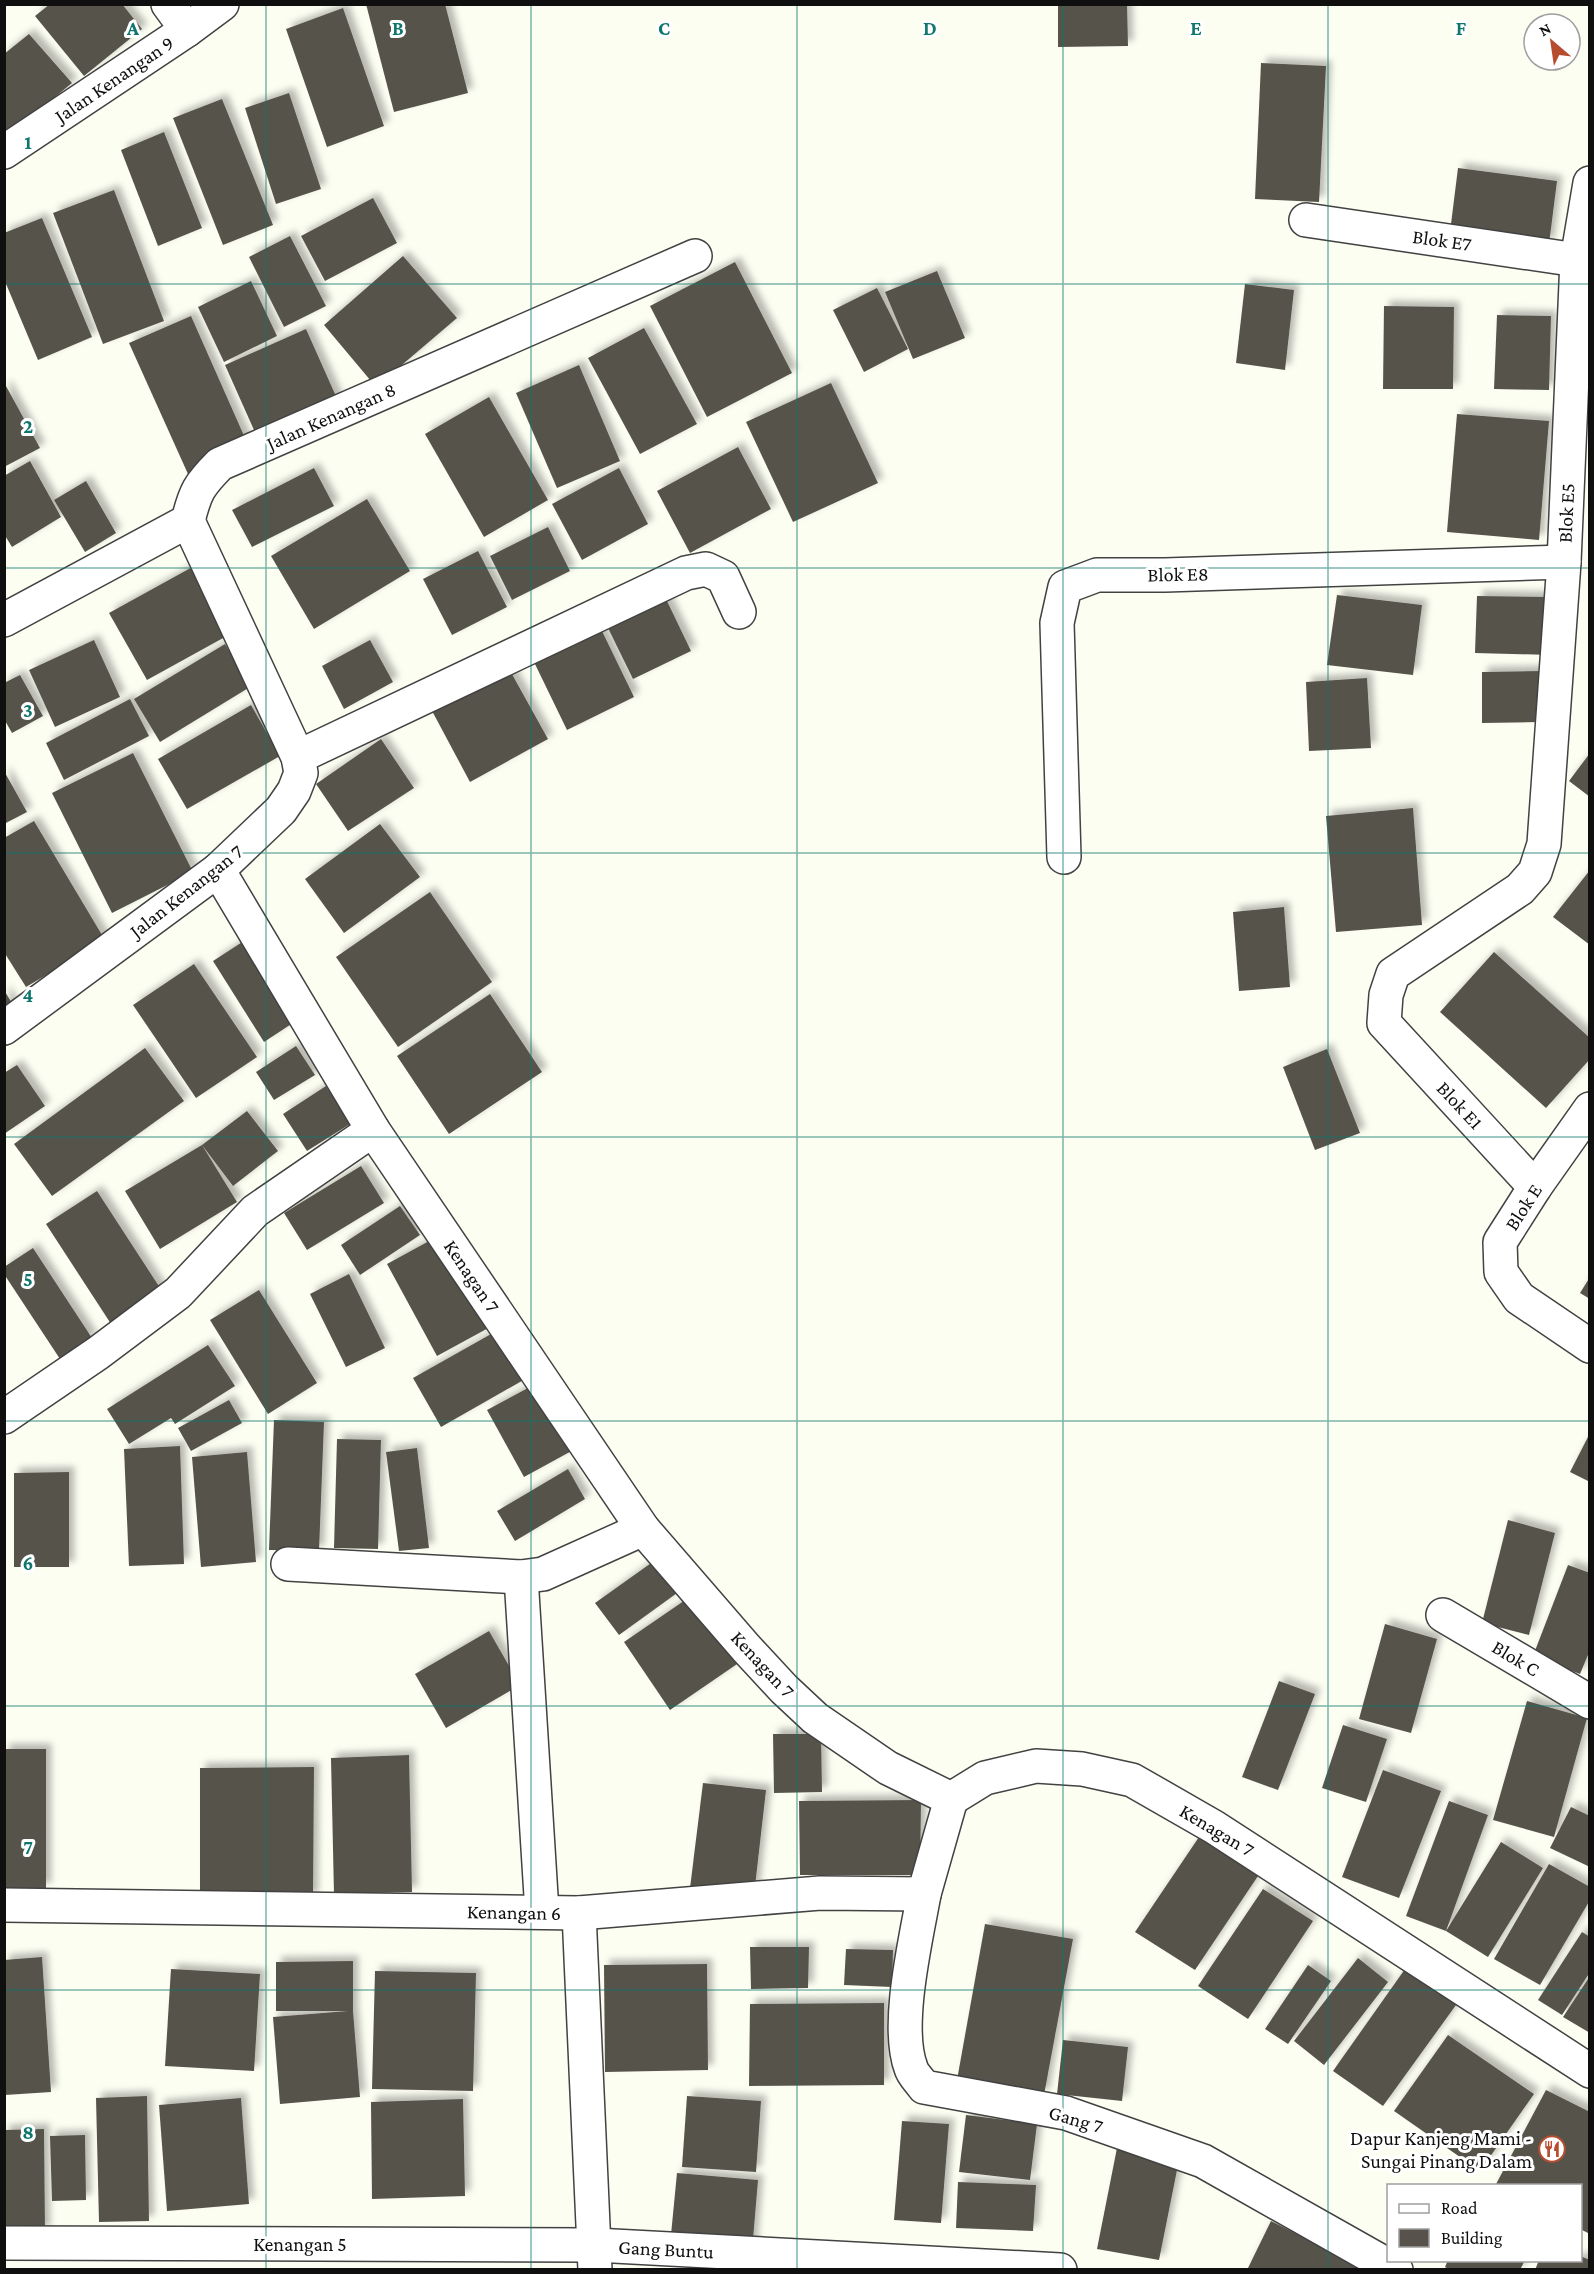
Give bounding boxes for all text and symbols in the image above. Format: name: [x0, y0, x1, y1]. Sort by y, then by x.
north arrow: [1522, 12, 1582, 72]
text: A: [126, 17, 140, 39]
text: B: [392, 17, 404, 39]
text: C: [658, 17, 670, 39]
text: D: [923, 17, 937, 39]
text: E: [1190, 17, 1202, 39]
text: F: [1456, 17, 1467, 39]
text: N: [1536, 19, 1554, 39]
street label: Jalan Kenangan 9: [49, 31, 178, 129]
text: 1: [24, 131, 32, 153]
street label: Blok E7: [1411, 225, 1473, 255]
street label: Jalan Kenangan 8: [261, 378, 399, 456]
text: 2: [23, 415, 33, 437]
street label: Blok E5: [1553, 483, 1579, 543]
street label: Blok E8: [1147, 562, 1209, 586]
text: 3: [23, 699, 33, 721]
street label: Jalan Kenangan 7: [123, 840, 248, 944]
text: 4: [23, 984, 34, 1006]
street label: Blok E1: [1433, 1077, 1487, 1133]
street label: Blok E: [1500, 1180, 1546, 1234]
street label: Kenagan 7: [439, 1236, 504, 1317]
text: 5: [23, 1268, 33, 1290]
text: 6: [23, 1552, 33, 1574]
street label: Kenagan 7: [726, 1626, 799, 1702]
street label: Blok C: [1488, 1635, 1544, 1681]
street label: Kenagan 7: [1175, 1799, 1258, 1862]
text: 7: [23, 1836, 33, 1858]
street label: Kenangan 6: [467, 1900, 561, 1925]
street label: Gang 7: [1046, 2101, 1106, 2138]
text: 8: [22, 2121, 34, 2143]
place label: Dapur Kanjeng Mami - Sungai Pinang Dalam: [1350, 2127, 1532, 2173]
restaurant icon: Dapur Kanjeng Mami - Sungai Pinang Dalam: [1537, 2134, 1567, 2164]
legend: [1387, 2184, 1582, 2262]
text: Road: [1441, 2198, 1478, 2218]
text: Building: [1441, 2228, 1503, 2248]
street label: Kenangan 5: [253, 2233, 347, 2256]
street label: Gang Buntu: [618, 2236, 715, 2264]

